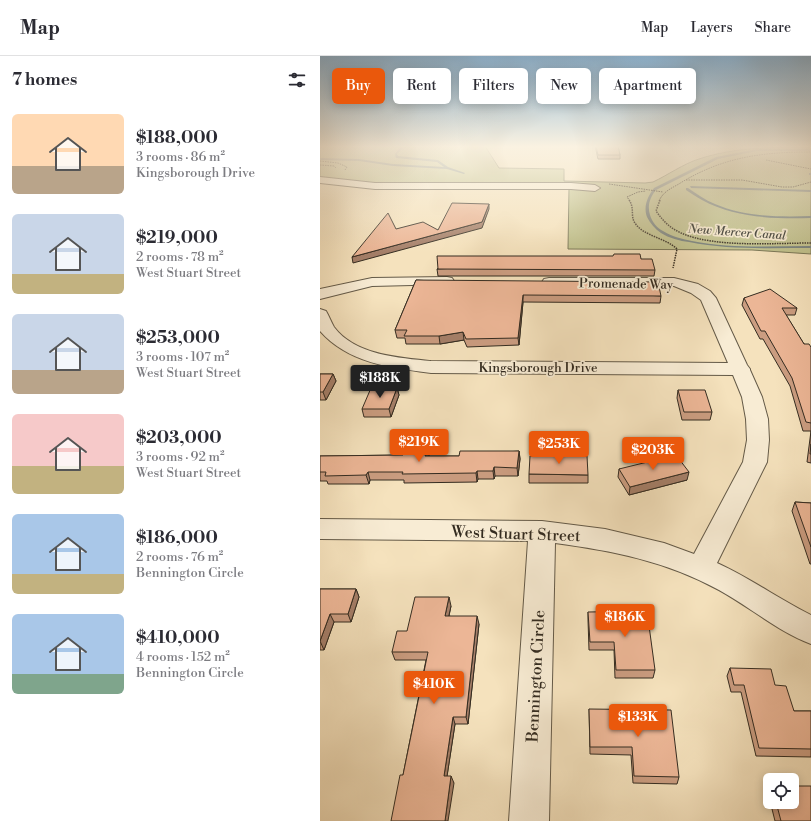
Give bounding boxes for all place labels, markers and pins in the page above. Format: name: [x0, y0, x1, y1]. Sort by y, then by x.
pin: $188K: [352, 365, 408, 399]
pin: $219K: [391, 429, 447, 463]
pin: $253K: [531, 431, 587, 465]
pin: $203K: [625, 437, 681, 471]
pin: $186K: [597, 604, 653, 638]
pin: $410K: [406, 671, 462, 705]
pin: $133K: [610, 704, 666, 738]

